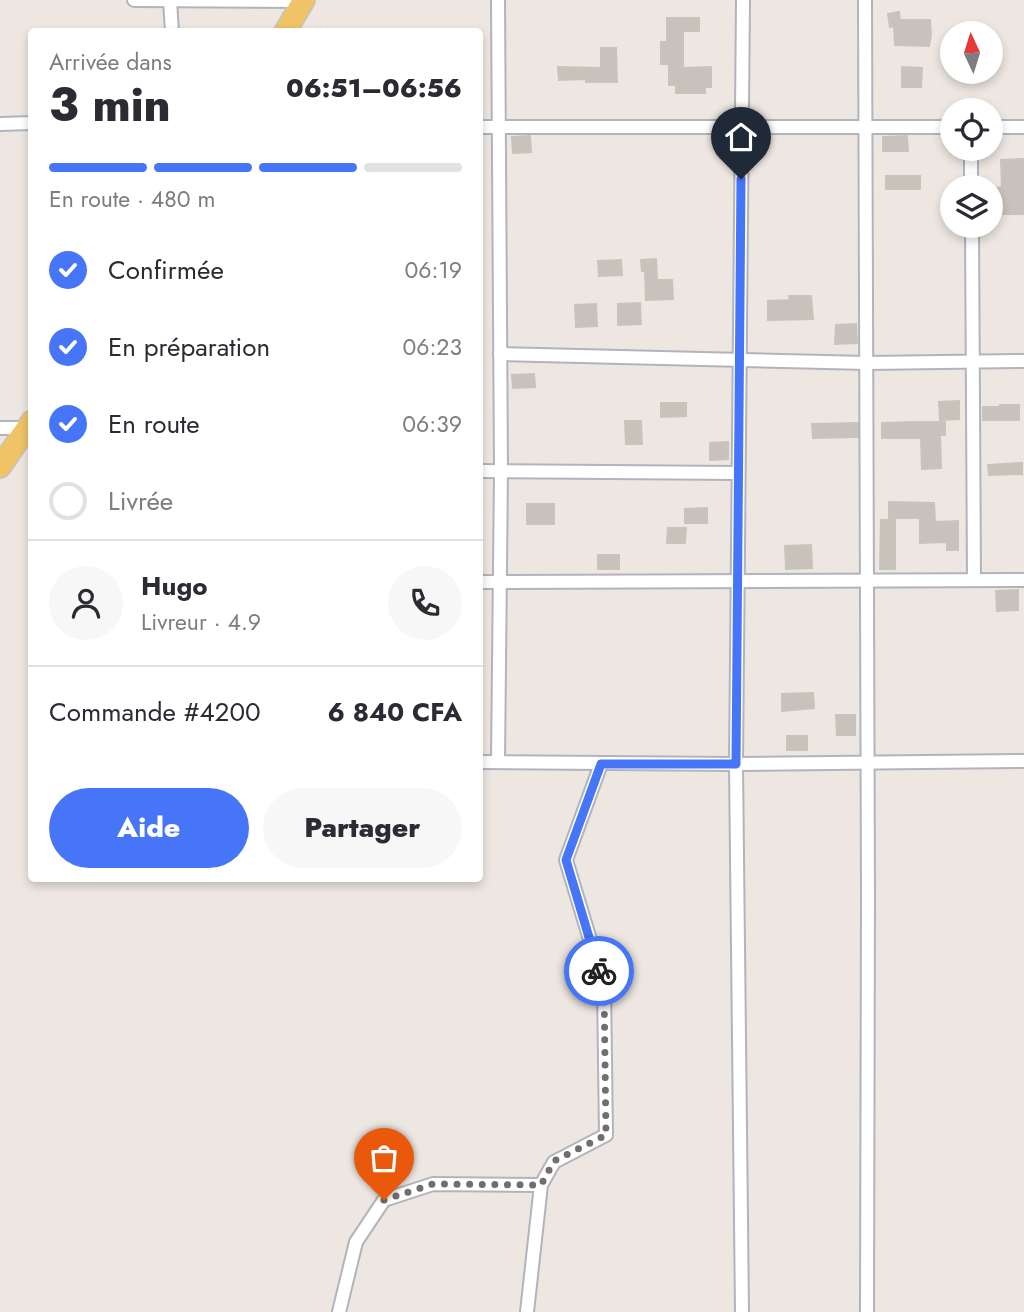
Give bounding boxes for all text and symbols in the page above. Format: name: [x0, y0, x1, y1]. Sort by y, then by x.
north arrow: [940, 21, 1003, 84]
map controls: [940, 21, 1003, 238]
text: Arrivée dans: [49, 45, 172, 79]
text: 06:51–06:56: [286, 69, 462, 107]
text: 3 min: [49, 72, 171, 138]
button: locate: [940, 98, 1003, 161]
pin: [711, 107, 771, 179]
icon: home: [722, 118, 760, 156]
button: layers: [940, 175, 1003, 238]
text: En route · 480 m: [49, 182, 215, 216]
icon: check: [49, 251, 87, 289]
text: Confirmée: [108, 251, 224, 289]
text: 06:19: [404, 253, 462, 287]
icon: check: [49, 328, 87, 366]
text: En préparation: [108, 328, 270, 366]
text: 06:23: [402, 330, 462, 364]
icon: check: [49, 405, 87, 443]
text: En route: [108, 405, 200, 443]
text: 06:39: [402, 407, 462, 441]
text: Livrée: [108, 482, 173, 520]
button: person: [49, 566, 123, 640]
button: phone: [388, 566, 462, 640]
text: Hugo: [141, 567, 208, 605]
text: Livreur · 4.9: [141, 605, 261, 639]
text: Commande #4200: [49, 693, 261, 731]
text: 6 840 CFA: [327, 693, 462, 731]
button: Aide: [49, 788, 249, 868]
button: Partager: [263, 788, 462, 868]
courier: [564, 936, 634, 1006]
icon: bike: [580, 952, 618, 990]
pin: [354, 1128, 414, 1200]
icon: bag: [365, 1139, 403, 1177]

